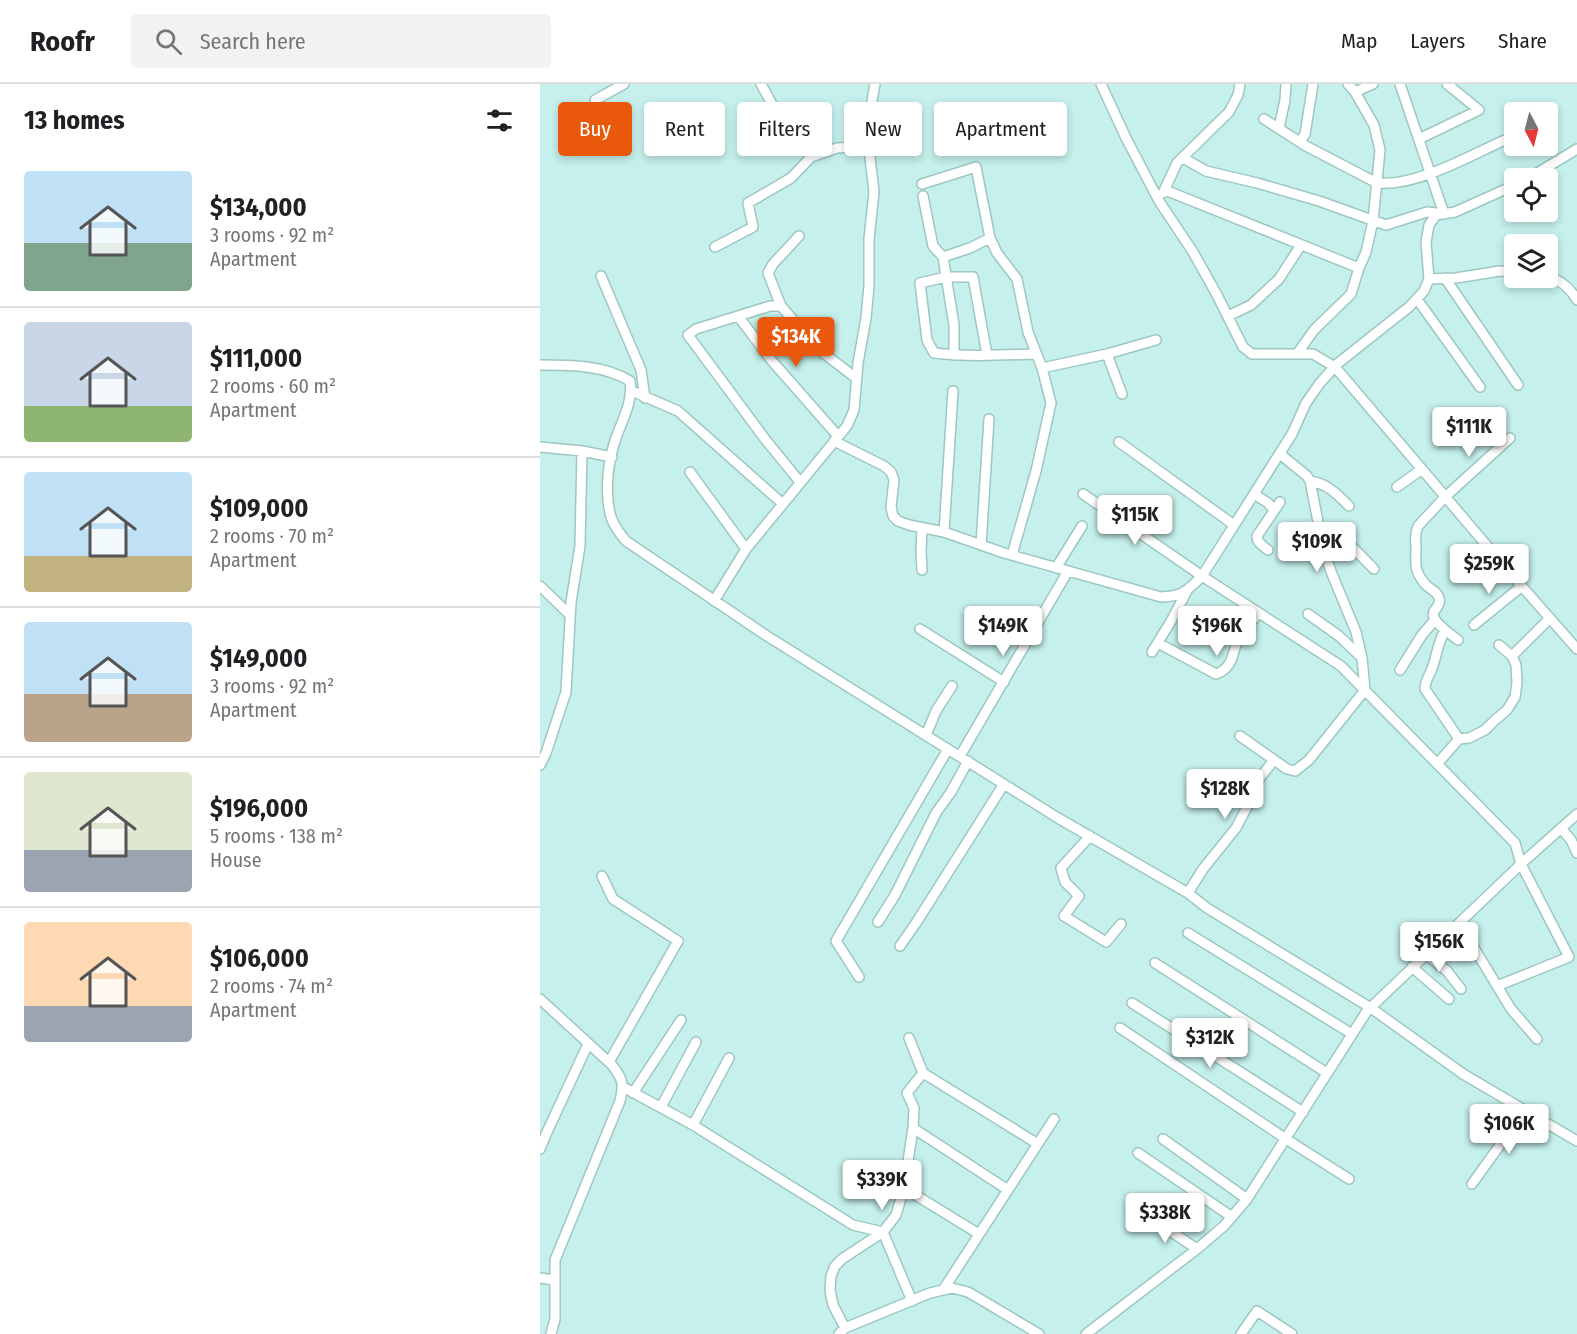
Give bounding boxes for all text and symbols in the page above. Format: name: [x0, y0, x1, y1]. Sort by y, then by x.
search box: [131, 14, 551, 68]
text: Roofr: [30, 25, 95, 58]
icon: search: [152, 25, 185, 58]
text: Search here: [200, 28, 306, 55]
text: Map: [1341, 28, 1377, 54]
text: Layers: [1410, 28, 1465, 54]
text: Share: [1498, 28, 1547, 54]
chip: Buy: [558, 102, 632, 156]
chip: Rent: [644, 102, 725, 156]
chip: Filters: [737, 102, 832, 156]
chip: New: [844, 102, 922, 156]
chip: Apartment: [934, 102, 1067, 156]
north arrow: [1504, 102, 1558, 156]
map controls: [1504, 102, 1558, 288]
icon: filters: [483, 104, 516, 137]
text: 13 homes: [24, 105, 125, 136]
button: locate: [1504, 168, 1558, 222]
text: $134,000: [210, 192, 307, 223]
icon: home: [72, 195, 144, 267]
text: 3 rooms · 92 m²: [210, 223, 334, 247]
button: layers: [1504, 234, 1558, 288]
text: Apartment: [210, 247, 297, 271]
pin: $134K: [754, 317, 838, 368]
text: $134K: [771, 324, 821, 348]
text: $111,000: [210, 343, 302, 374]
icon: home: [72, 346, 144, 418]
text: 2 rooms · 60 m²: [210, 374, 336, 398]
text: Apartment: [210, 398, 297, 422]
pin: $111K: [1427, 407, 1511, 458]
text: $111K: [1446, 414, 1492, 438]
text: $109,000: [210, 493, 309, 524]
pin: $115K: [1093, 495, 1177, 546]
icon: home: [72, 496, 144, 568]
text: $115K: [1111, 502, 1159, 526]
pin: $109K: [1275, 522, 1359, 573]
text: 2 rooms · 70 m²: [210, 524, 334, 548]
text: $109K: [1292, 529, 1342, 553]
pin: $259K: [1447, 544, 1531, 595]
text: Apartment: [210, 548, 297, 572]
text: $259K: [1464, 551, 1514, 575]
pin: $149K: [961, 606, 1045, 657]
pin: $196K: [1175, 606, 1259, 657]
text: $149K: [978, 613, 1028, 637]
text: $196K: [1192, 613, 1242, 637]
text: $149,000: [210, 643, 307, 674]
icon: home: [72, 646, 144, 718]
text: 3 rooms · 92 m²: [210, 674, 334, 698]
text: Apartment: [210, 698, 297, 722]
pin: $128K: [1183, 769, 1267, 820]
text: $128K: [1200, 776, 1250, 800]
text: $196,000: [210, 793, 308, 824]
icon: home: [72, 796, 144, 868]
text: 5 rooms · 138 m²: [210, 824, 343, 848]
text: House: [210, 848, 262, 872]
pin: $156K: [1397, 922, 1481, 973]
text: $156K: [1414, 929, 1464, 953]
text: $106,000: [210, 943, 309, 974]
icon: home: [72, 946, 144, 1018]
text: 2 rooms · 74 m²: [210, 974, 333, 998]
text: Apartment: [210, 998, 297, 1022]
pin: $312K: [1168, 1018, 1252, 1069]
text: $312K: [1186, 1025, 1234, 1049]
pin: $106K: [1467, 1104, 1551, 1155]
text: $106K: [1484, 1111, 1534, 1135]
pin: $339K: [840, 1160, 924, 1211]
text: $339K: [857, 1167, 907, 1191]
pin: $338K: [1123, 1193, 1207, 1244]
text: $338K: [1139, 1200, 1191, 1224]

